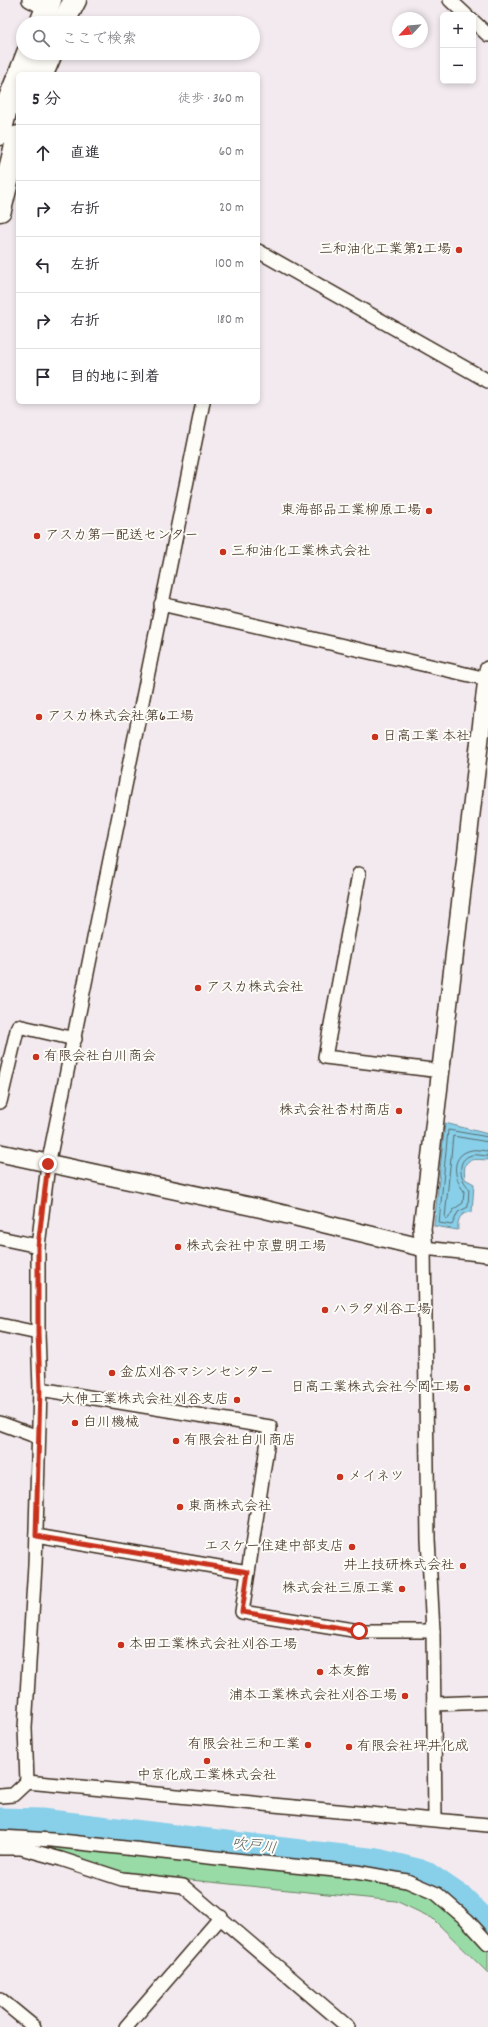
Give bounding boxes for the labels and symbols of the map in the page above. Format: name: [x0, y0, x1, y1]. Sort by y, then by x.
north arrow: [392, 12, 428, 48]
place label: 三和油化工業第2工場: [319, 240, 451, 260]
marker: 三和油化工業第2工場: [454, 245, 464, 255]
place label: 東海部品工業柳原工場: [281, 501, 421, 521]
marker: 東海部品工業柳原工場: [424, 506, 434, 516]
place label: アスカ第一配送センター: [45, 526, 198, 546]
marker: アスカ第一配送センター: [32, 531, 42, 541]
place label: 三和油化工業株式会社: [231, 542, 371, 562]
marker: 三和油化工業株式会社: [218, 547, 228, 557]
place label: アスカ株式会社第6工場: [47, 707, 194, 727]
marker: アスカ株式会社第6工場: [34, 712, 44, 722]
place label: 日高工業 本社: [383, 727, 470, 747]
marker: 日高工業 本社: [370, 732, 380, 742]
place label: アスカ株式会社: [206, 978, 304, 998]
marker: アスカ株式会社: [193, 983, 203, 993]
place label: 有限会社白川商会: [44, 1047, 156, 1067]
marker: 有限会社白川商会: [31, 1052, 41, 1062]
place label: 株式会社杏村商店: [279, 1101, 391, 1121]
marker: 株式会社杏村商店: [394, 1106, 404, 1116]
route end: [39, 1155, 57, 1173]
place label: 株式会社中京豊明工場: [186, 1237, 326, 1257]
marker: 株式会社中京豊明工場: [173, 1242, 183, 1252]
place label: ハラタ刈谷工場: [333, 1300, 431, 1320]
marker: ハラタ刈谷工場: [320, 1305, 330, 1315]
place label: 金広刈谷マシンセンター: [120, 1363, 274, 1383]
marker: 金広刈谷マシンセンター: [107, 1368, 117, 1378]
place label: 日高工業株式会社今岡工場: [291, 1378, 459, 1398]
marker: 日高工業株式会社今岡工場: [462, 1383, 472, 1393]
place label: 大伸工業株式会社刈谷支店: [61, 1390, 229, 1410]
marker: 大伸工業株式会社刈谷支店: [232, 1395, 242, 1405]
place label: 白川機械: [83, 1413, 139, 1433]
marker: 白川機械: [70, 1418, 80, 1428]
place label: 有限会社白川商店: [184, 1431, 296, 1451]
marker: 有限会社白川商店: [171, 1436, 181, 1446]
place label: メイネツ: [348, 1467, 404, 1487]
marker: メイネツ: [335, 1472, 345, 1482]
place label: 東商株式会社: [188, 1497, 272, 1517]
marker: 東商株式会社: [175, 1502, 185, 1512]
place label: エスケー住建中部支店: [204, 1537, 344, 1557]
marker: エスケー住建中部支店: [347, 1542, 357, 1552]
place label: 井上技研株式会社: [343, 1556, 455, 1576]
marker: 井上技研株式会社: [458, 1561, 468, 1571]
place label: 株式会社三原工業: [282, 1579, 394, 1599]
marker: 株式会社三原工業: [397, 1584, 407, 1594]
route start: [350, 1622, 368, 1640]
place label: 本田工業株式会社刈谷工場: [129, 1635, 297, 1655]
marker: 本田工業株式会社刈谷工場: [116, 1640, 126, 1650]
place label: 本友館: [328, 1662, 370, 1682]
marker: 本友館: [315, 1667, 325, 1677]
place label: 浦本工業株式会社刈谷工場: [229, 1686, 397, 1706]
marker: 浦本工業株式会社刈谷工場: [400, 1691, 410, 1701]
place label: 有限会社三和工業: [188, 1735, 300, 1755]
place label: 有限会社坪井化成: [357, 1737, 469, 1757]
marker: 有限会社三和工業: [303, 1740, 313, 1750]
marker: 有限会社坪井化成: [344, 1742, 354, 1752]
marker: 中京化成工業株式会社: [202, 1756, 212, 1766]
place label: 中京化成工業株式会社: [137, 1766, 277, 1786]
water label: 吹戸川: [230, 1833, 278, 1861]

